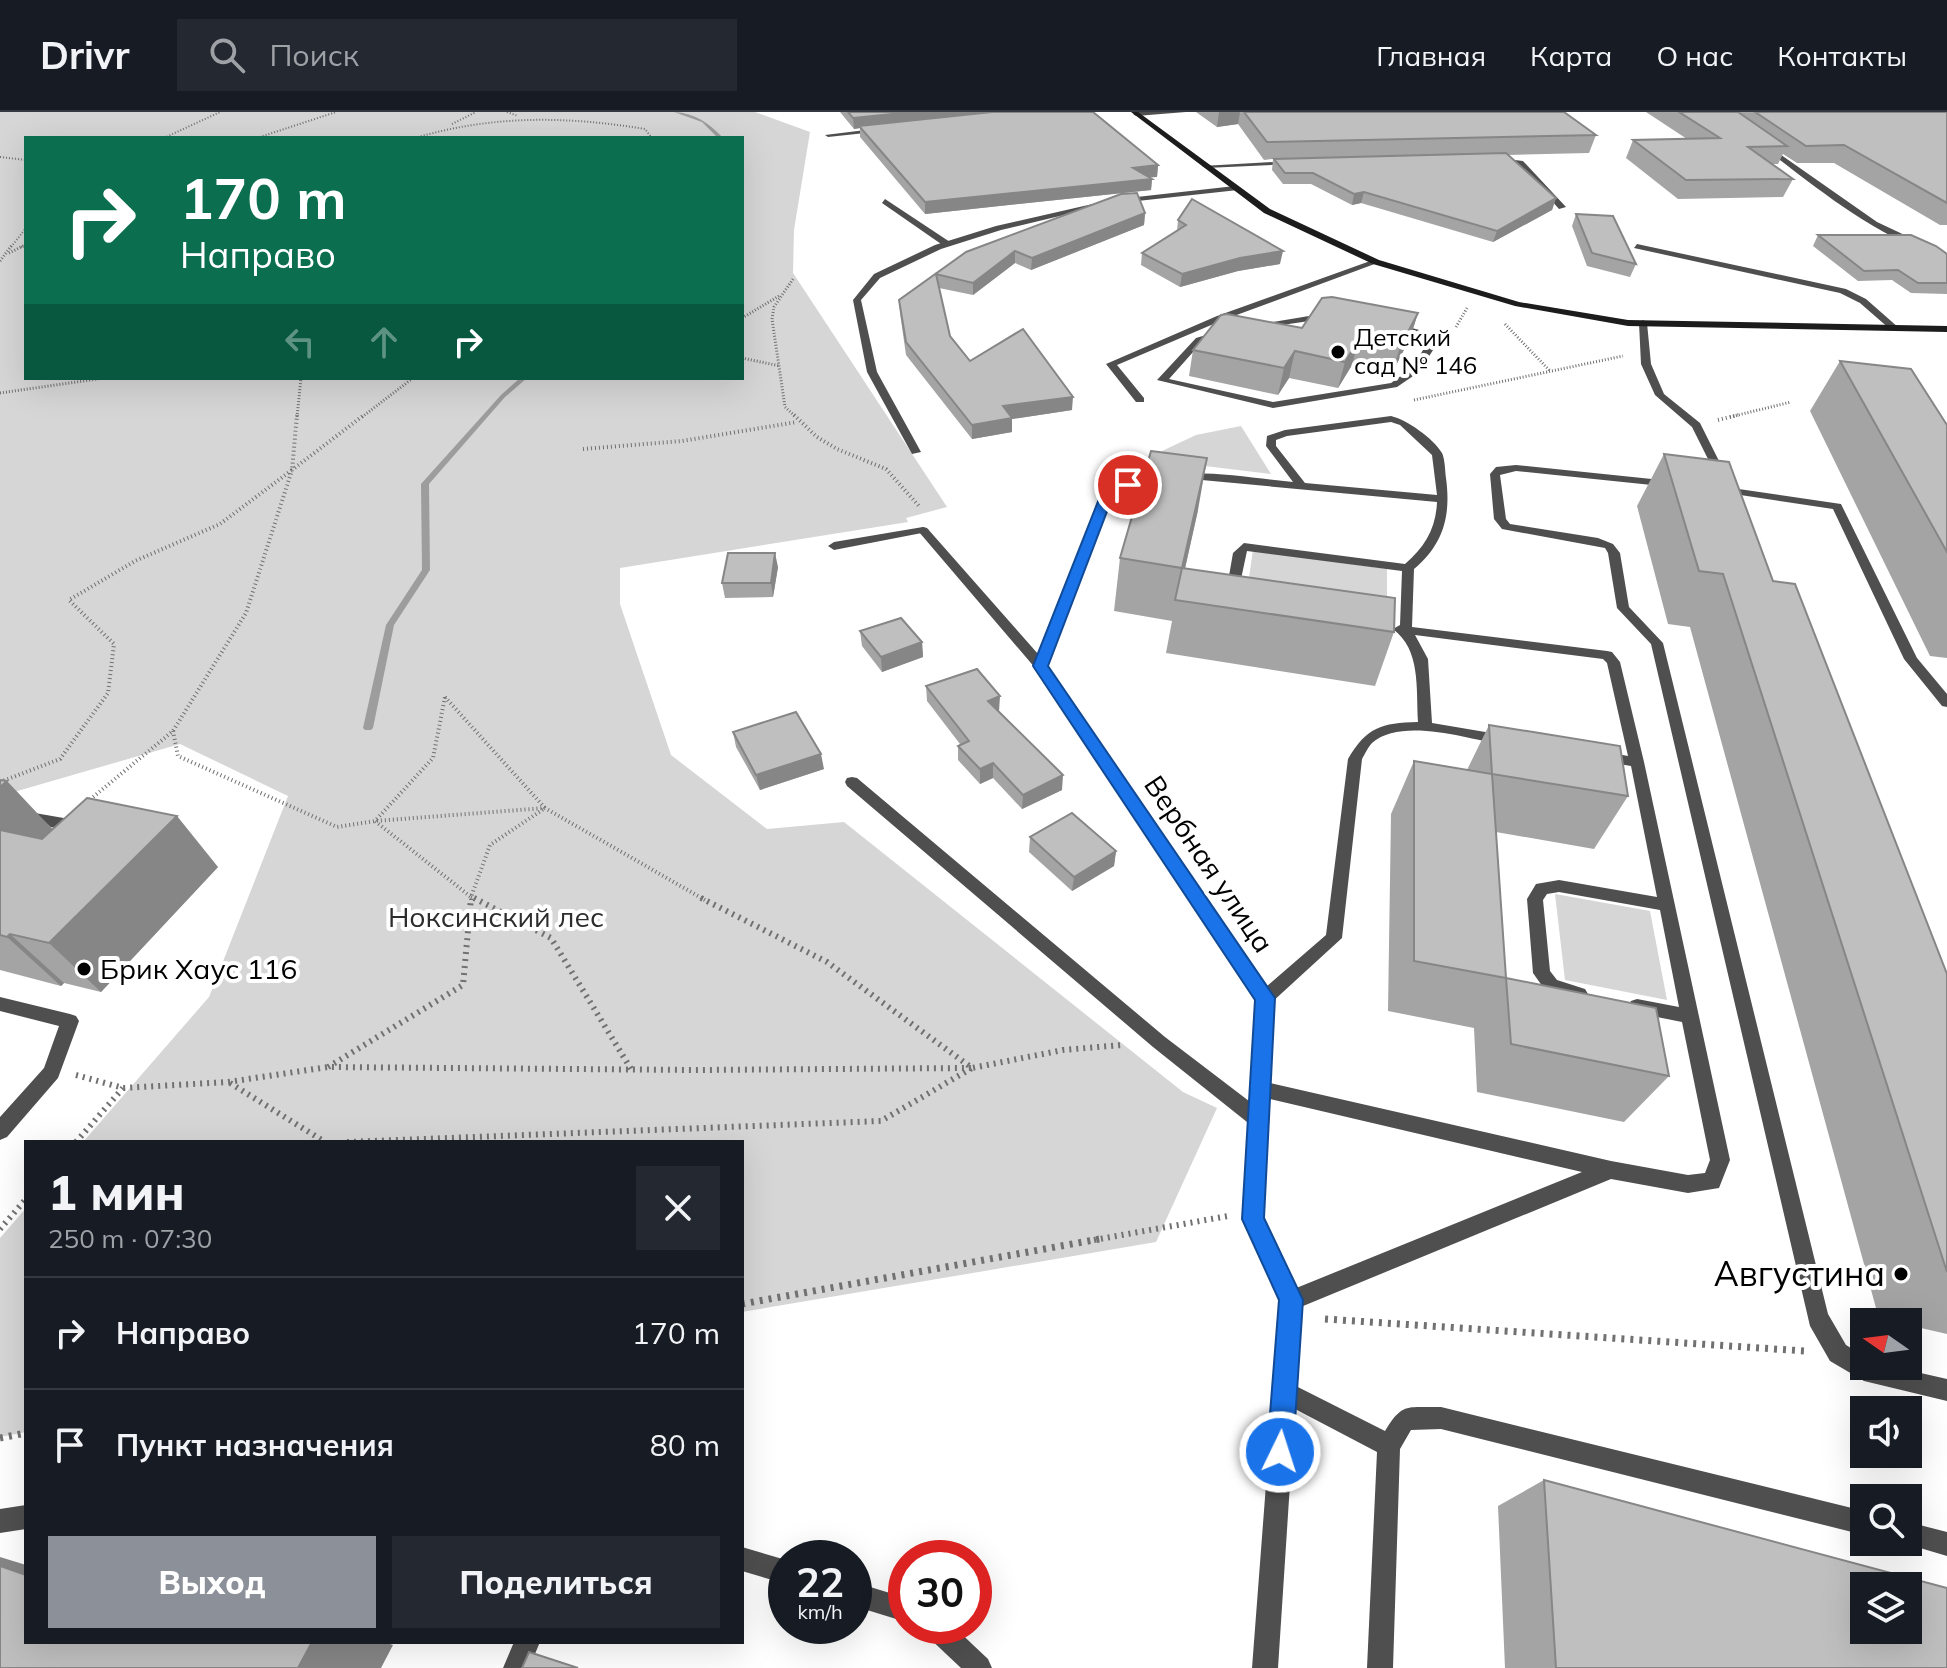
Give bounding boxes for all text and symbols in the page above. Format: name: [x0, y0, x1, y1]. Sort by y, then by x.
search box: [177, 19, 737, 91]
text: Drivr: [40, 31, 129, 79]
icon: search: [205, 33, 249, 77]
text: Поиск: [269, 36, 359, 74]
text: Главная: [1376, 38, 1486, 73]
text: Карта: [1530, 38, 1612, 73]
text: О нас: [1656, 38, 1733, 73]
text: Контакты: [1777, 38, 1907, 73]
text: 170 m: [180, 163, 347, 233]
icon: right: [48, 168, 152, 272]
text: Направо: [180, 232, 336, 277]
icon: left: [278, 320, 322, 364]
icon: ahead: [362, 320, 406, 364]
icon: right: [446, 320, 490, 364]
place label: Детский сад № 146: [1354, 322, 1477, 380]
marker: Детский сад № 146: [1329, 343, 1347, 361]
pin: [1094, 451, 1162, 519]
icon: arrive: [1106, 463, 1150, 507]
street label: Вербная улица: [1137, 769, 1282, 959]
park label: Ноксинский лес: [388, 899, 604, 934]
place label: Брик Хаус 116: [100, 951, 297, 986]
marker: Брик Хаус 116: [75, 960, 93, 978]
text: 1 мин: [48, 1162, 185, 1222]
button: close: [636, 1166, 720, 1250]
text: 250 m · 07:30: [48, 1222, 212, 1255]
place label: Августина: [1714, 1252, 1885, 1295]
marker: Августина: [1892, 1265, 1910, 1283]
north arrow: [1850, 1308, 1922, 1380]
map controls: [1850, 1308, 1922, 1644]
icon: right: [48, 1311, 92, 1355]
text: Направо: [116, 1314, 250, 1352]
text: 170 m: [632, 1314, 720, 1352]
button: sound: [1850, 1396, 1922, 1468]
position arrow: [1238, 1410, 1322, 1494]
icon: arrive: [48, 1423, 92, 1467]
text: Пункт назначения: [116, 1426, 394, 1464]
text: 80 m: [650, 1426, 720, 1464]
button: search: [1850, 1484, 1922, 1556]
button: Выход: [48, 1536, 376, 1628]
button: Поделиться: [392, 1536, 720, 1628]
speed limit sign: 30: [888, 1540, 992, 1644]
text: 22: [796, 1557, 844, 1607]
button: layers: [1850, 1572, 1922, 1644]
text: km/h: [797, 1599, 843, 1624]

